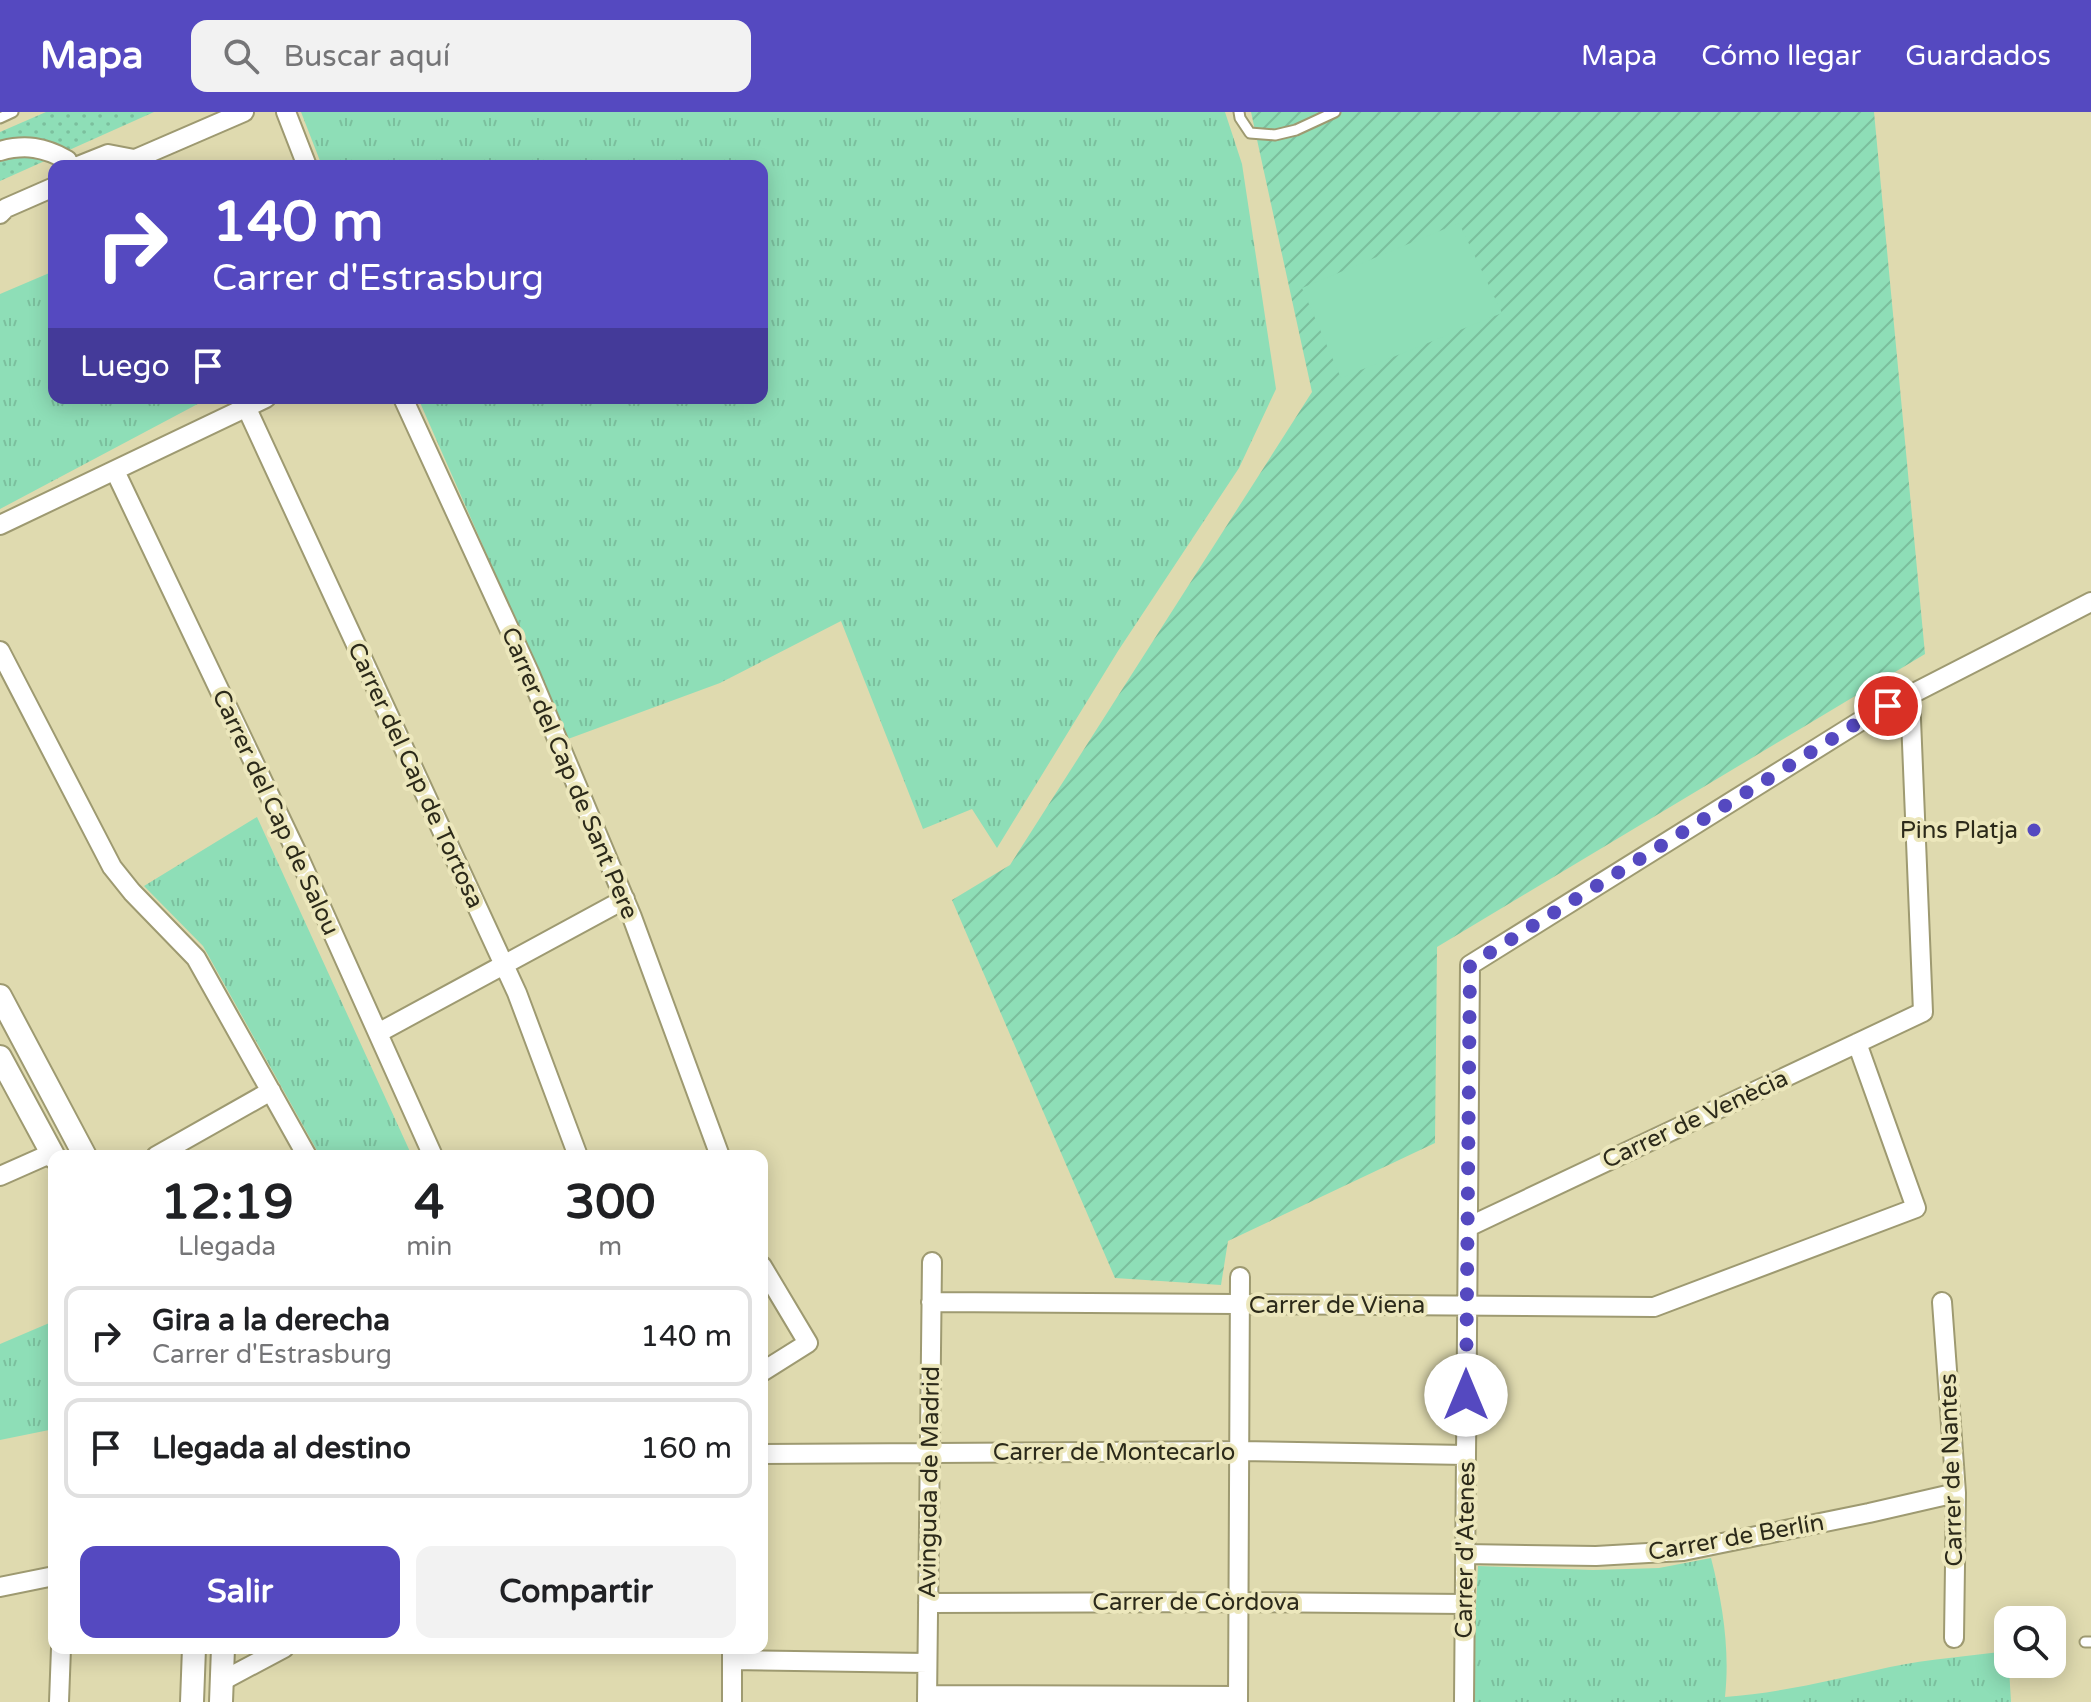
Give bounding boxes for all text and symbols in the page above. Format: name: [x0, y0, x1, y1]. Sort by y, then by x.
search box: [191, 20, 751, 92]
text: Mapa: [40, 33, 143, 79]
icon: search: [219, 34, 263, 78]
text: Buscar aquí: [283, 38, 450, 75]
text: Mapa: [1581, 39, 1657, 73]
text: Cómo llegar: [1701, 39, 1861, 73]
text: Guardados: [1905, 39, 2051, 73]
text: 140 m: [212, 189, 383, 256]
icon: right: [80, 192, 184, 296]
text: Carrer d'Estrasburg: [212, 257, 544, 300]
icon: arrive: [186, 344, 230, 388]
text: Luego: [80, 348, 170, 385]
street label: Carrer del Cap de Sant Pere: [495, 623, 644, 924]
street label: Carrer del Cap de Tortosa: [341, 638, 490, 913]
pin: [1854, 672, 1922, 740]
icon: arrive: [1866, 684, 1910, 728]
street label: Carrer del Cap de Salou: [206, 685, 345, 940]
place label: Pins Platja: [1900, 816, 2018, 845]
marker: Pins Platja: [2025, 821, 2043, 839]
street label: Carrer de Venècia: [1598, 1064, 1793, 1175]
text: 12:19: [161, 1174, 294, 1232]
text: 4: [414, 1174, 444, 1232]
text: 300: [565, 1174, 655, 1232]
text: Llegada: [178, 1231, 276, 1262]
text: min: [406, 1231, 452, 1262]
text: m: [598, 1231, 622, 1262]
street label: Carrer de Viena: [1249, 1291, 1425, 1320]
text: Gira a la derecha: [152, 1302, 390, 1339]
icon: right: [84, 1314, 128, 1358]
text: 140 m: [640, 1318, 732, 1355]
text: Carrer d'Estrasburg: [152, 1339, 392, 1370]
position arrow: [1424, 1353, 1508, 1437]
street label: Avinguda de Madrid: [913, 1366, 946, 1598]
street label: Carrer de Nantes: [1934, 1373, 1969, 1567]
icon: arrive: [84, 1426, 128, 1470]
text: Llegada al destino: [152, 1430, 411, 1467]
text: 160 m: [640, 1430, 732, 1467]
street label: Carrer de Montecarlo: [993, 1438, 1235, 1467]
street label: Carrer d'Atenes: [1449, 1461, 1482, 1639]
street label: Carrer de Berlín: [1646, 1508, 1826, 1567]
button: Salir: [80, 1546, 400, 1638]
button: Compartir: [416, 1546, 736, 1638]
street label: Carrer de Còrdova: [1092, 1588, 1300, 1617]
map controls: [1994, 1606, 2066, 1678]
button: search: [1994, 1606, 2066, 1678]

